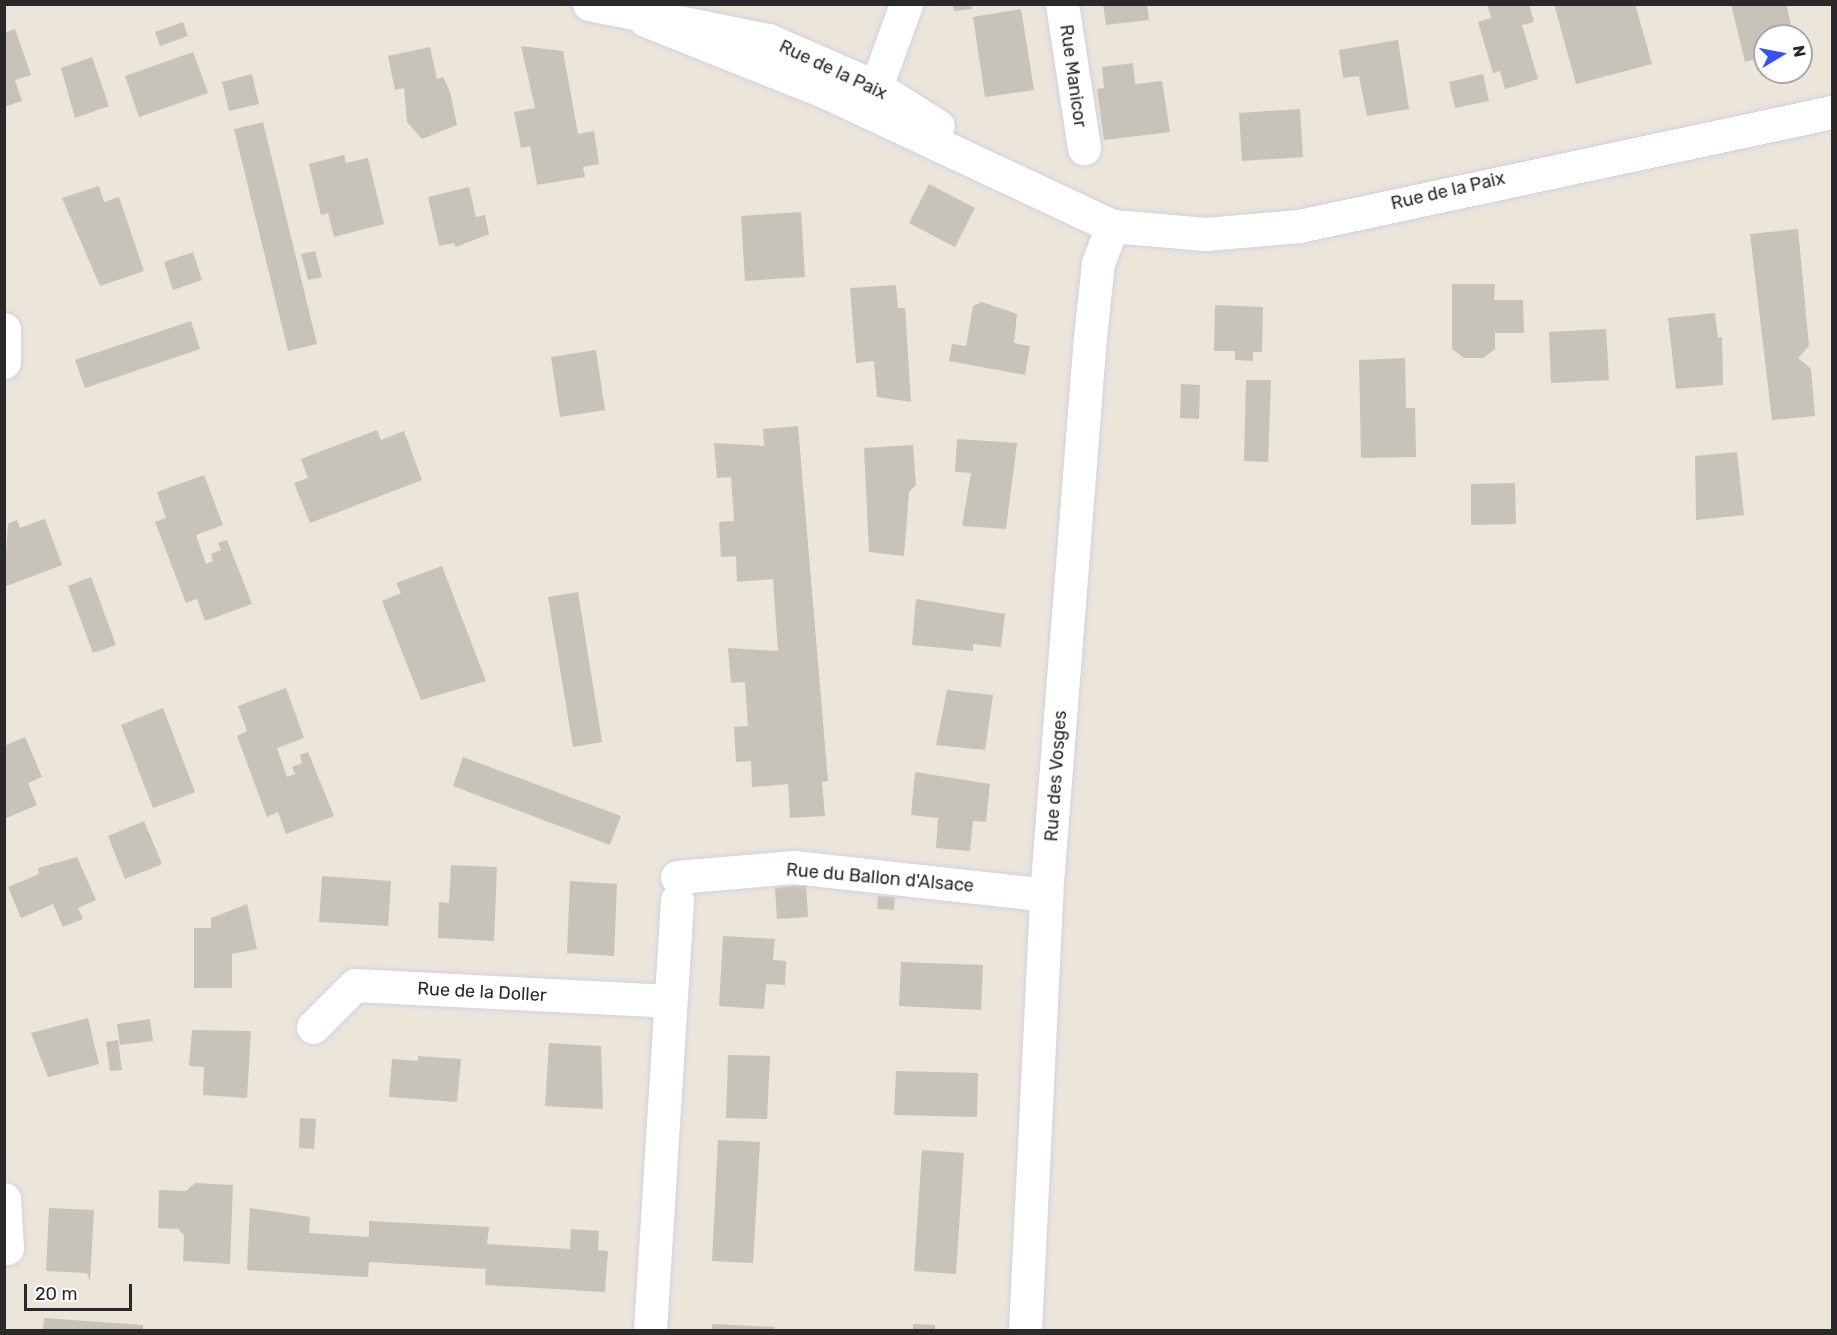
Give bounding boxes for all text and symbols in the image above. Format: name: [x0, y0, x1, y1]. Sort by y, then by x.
street label: Rue Manicor: [1055, 23, 1091, 129]
north arrow: [1753, 24, 1813, 84]
street label: Rue de la Paix: [776, 36, 890, 104]
text: N: [1789, 44, 1810, 58]
street label: Rue de la Paix: [1389, 167, 1507, 215]
street label: Rue des Vosges: [1041, 709, 1071, 843]
street label: Rue du Ballon d'Alsace: [785, 859, 975, 897]
street label: Rue de la Doller: [417, 978, 547, 1006]
scale bar: [27, 1272, 135, 1310]
text: 20 m: [35, 1283, 77, 1305]

